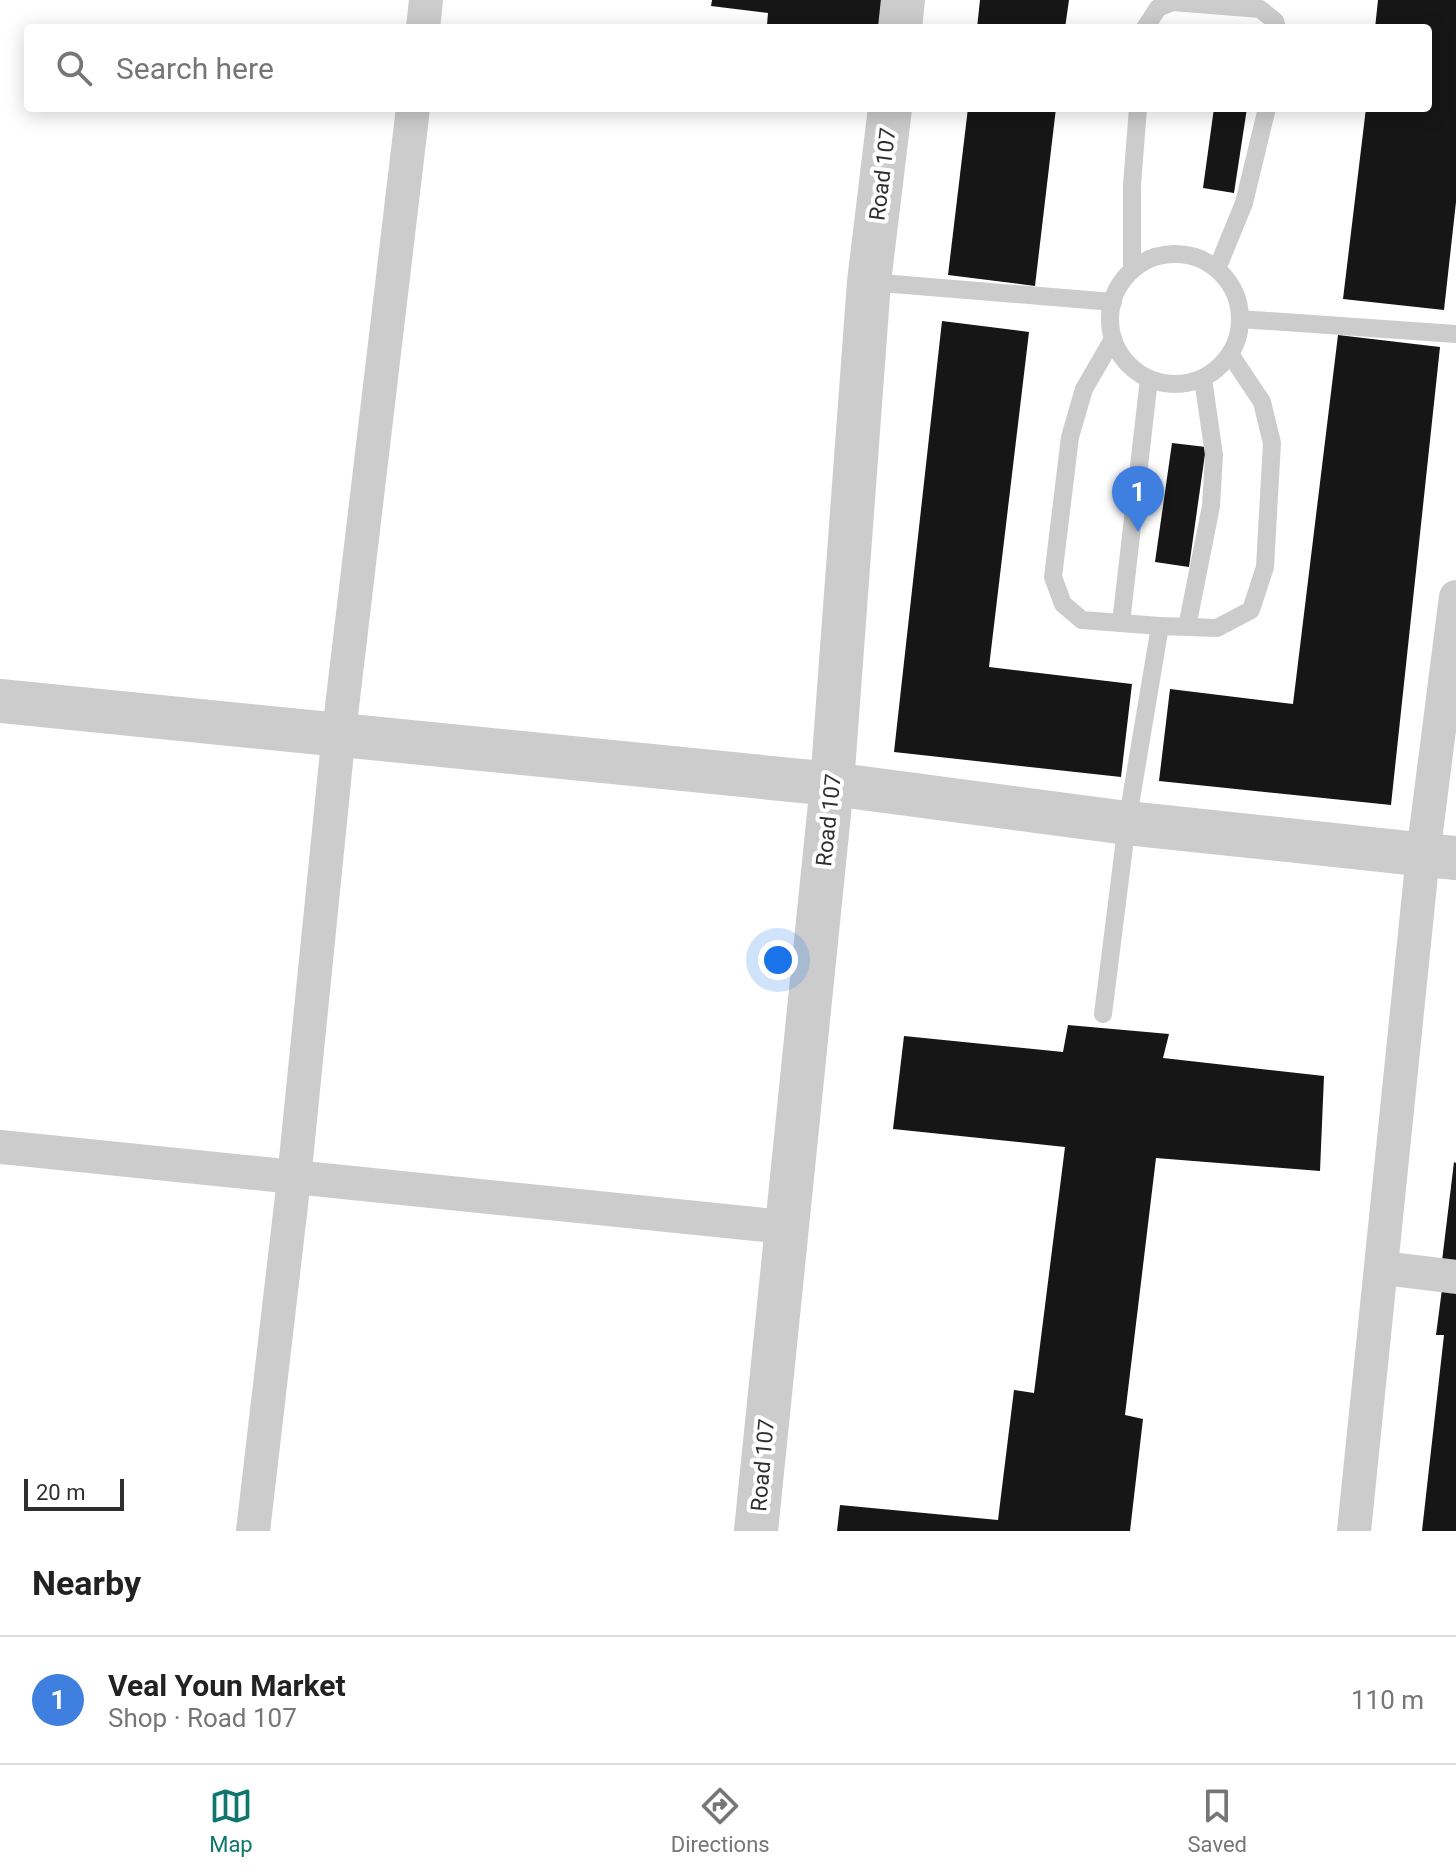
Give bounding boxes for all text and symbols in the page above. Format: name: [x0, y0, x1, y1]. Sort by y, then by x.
search box: [24, 24, 1432, 112]
icon: search: [52, 46, 96, 90]
text: Search here: [116, 51, 274, 86]
street label: Road 107: [864, 126, 901, 222]
pin: 1: [1112, 466, 1164, 532]
street label: Road 107: [811, 772, 846, 868]
your location: [758, 940, 798, 980]
street label: Road 107: [746, 1418, 779, 1512]
scale bar: [24, 1475, 124, 1511]
text: 20 m: [36, 1480, 85, 1505]
text: Nearby: [32, 1563, 141, 1603]
text: Veal Youn Market: [108, 1668, 346, 1703]
text: 1: [51, 1685, 65, 1715]
text: 110 m: [1351, 1685, 1424, 1715]
text: Shop · Road 107: [108, 1703, 297, 1733]
tab: Map: [209, 1784, 253, 1857]
tab: Directions: [671, 1784, 770, 1857]
tab: Saved: [1188, 1784, 1247, 1857]

